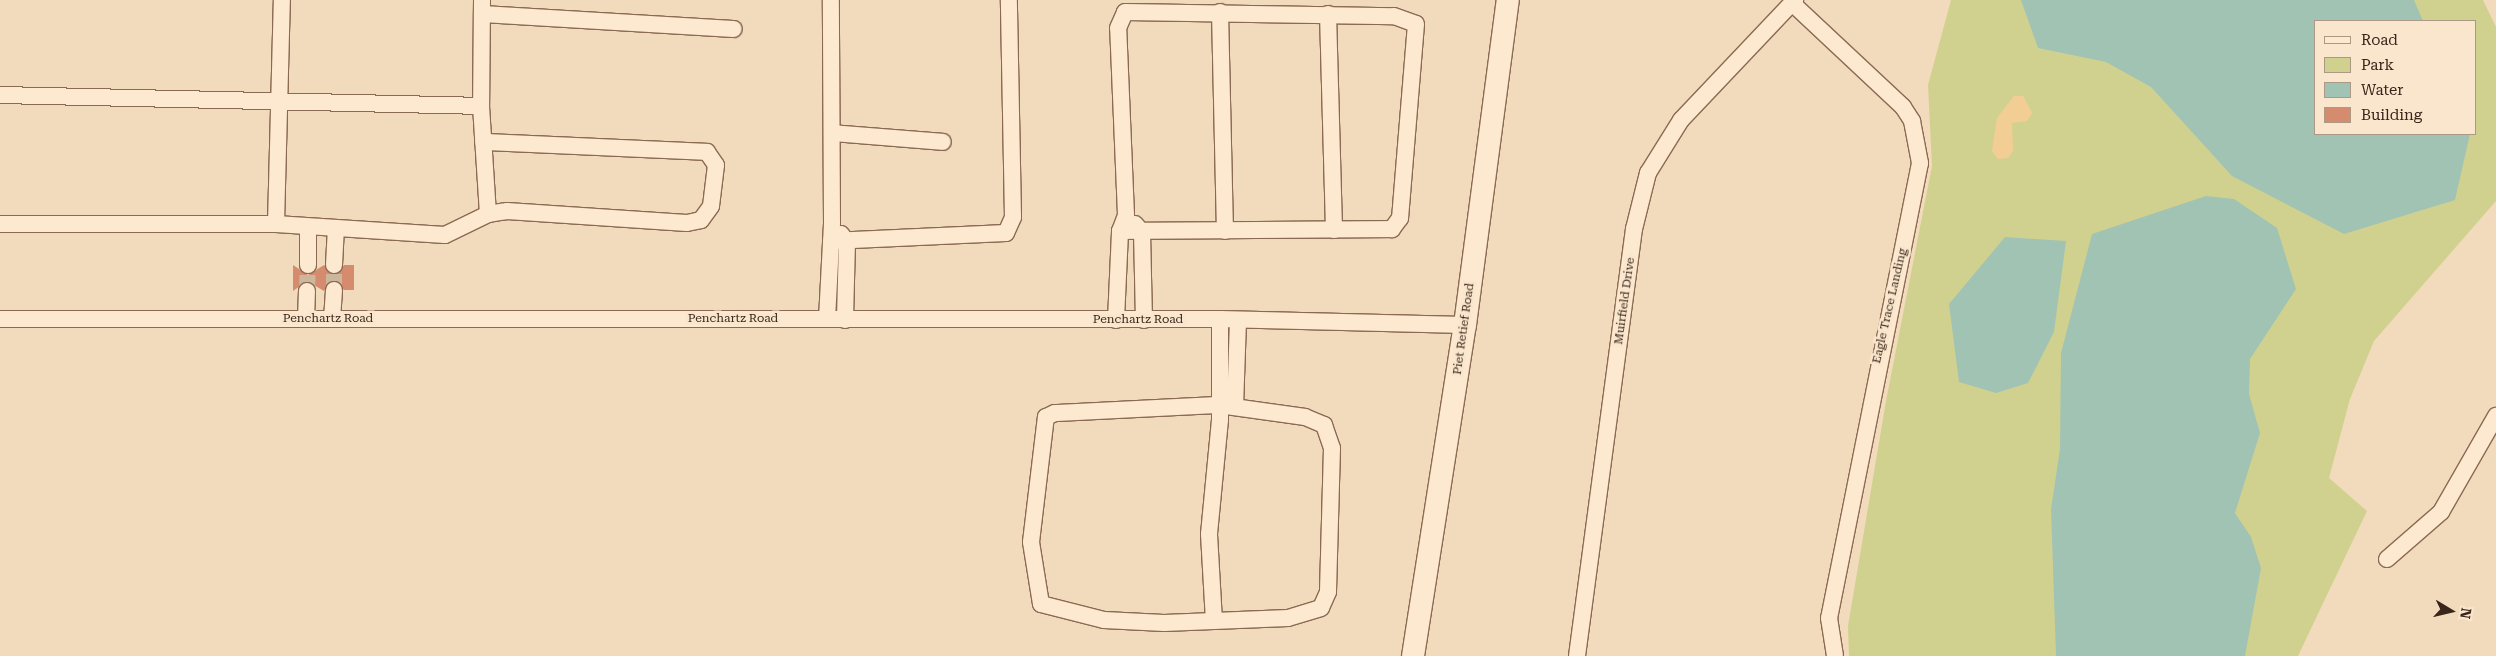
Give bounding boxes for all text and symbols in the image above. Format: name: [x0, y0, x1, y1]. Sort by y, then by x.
legend: [2314, 20, 2476, 135]
text: Road: [2361, 31, 2398, 49]
text: Park: [2361, 56, 2394, 74]
text: Water: [2361, 81, 2403, 99]
text: Building: [2361, 106, 2422, 124]
street label: Eagle Trace Landing: [1870, 247, 1910, 365]
street label: Muirfield Drive: [1612, 256, 1638, 346]
street label: Piet Retief Road: [1450, 282, 1478, 376]
street label: Penchartz Road: [283, 312, 373, 326]
street label: Penchartz Road: [688, 312, 778, 326]
street label: Penchartz Road: [1093, 313, 1183, 327]
north arrow: [2426, 586, 2476, 636]
text: N: [2457, 607, 2475, 620]

